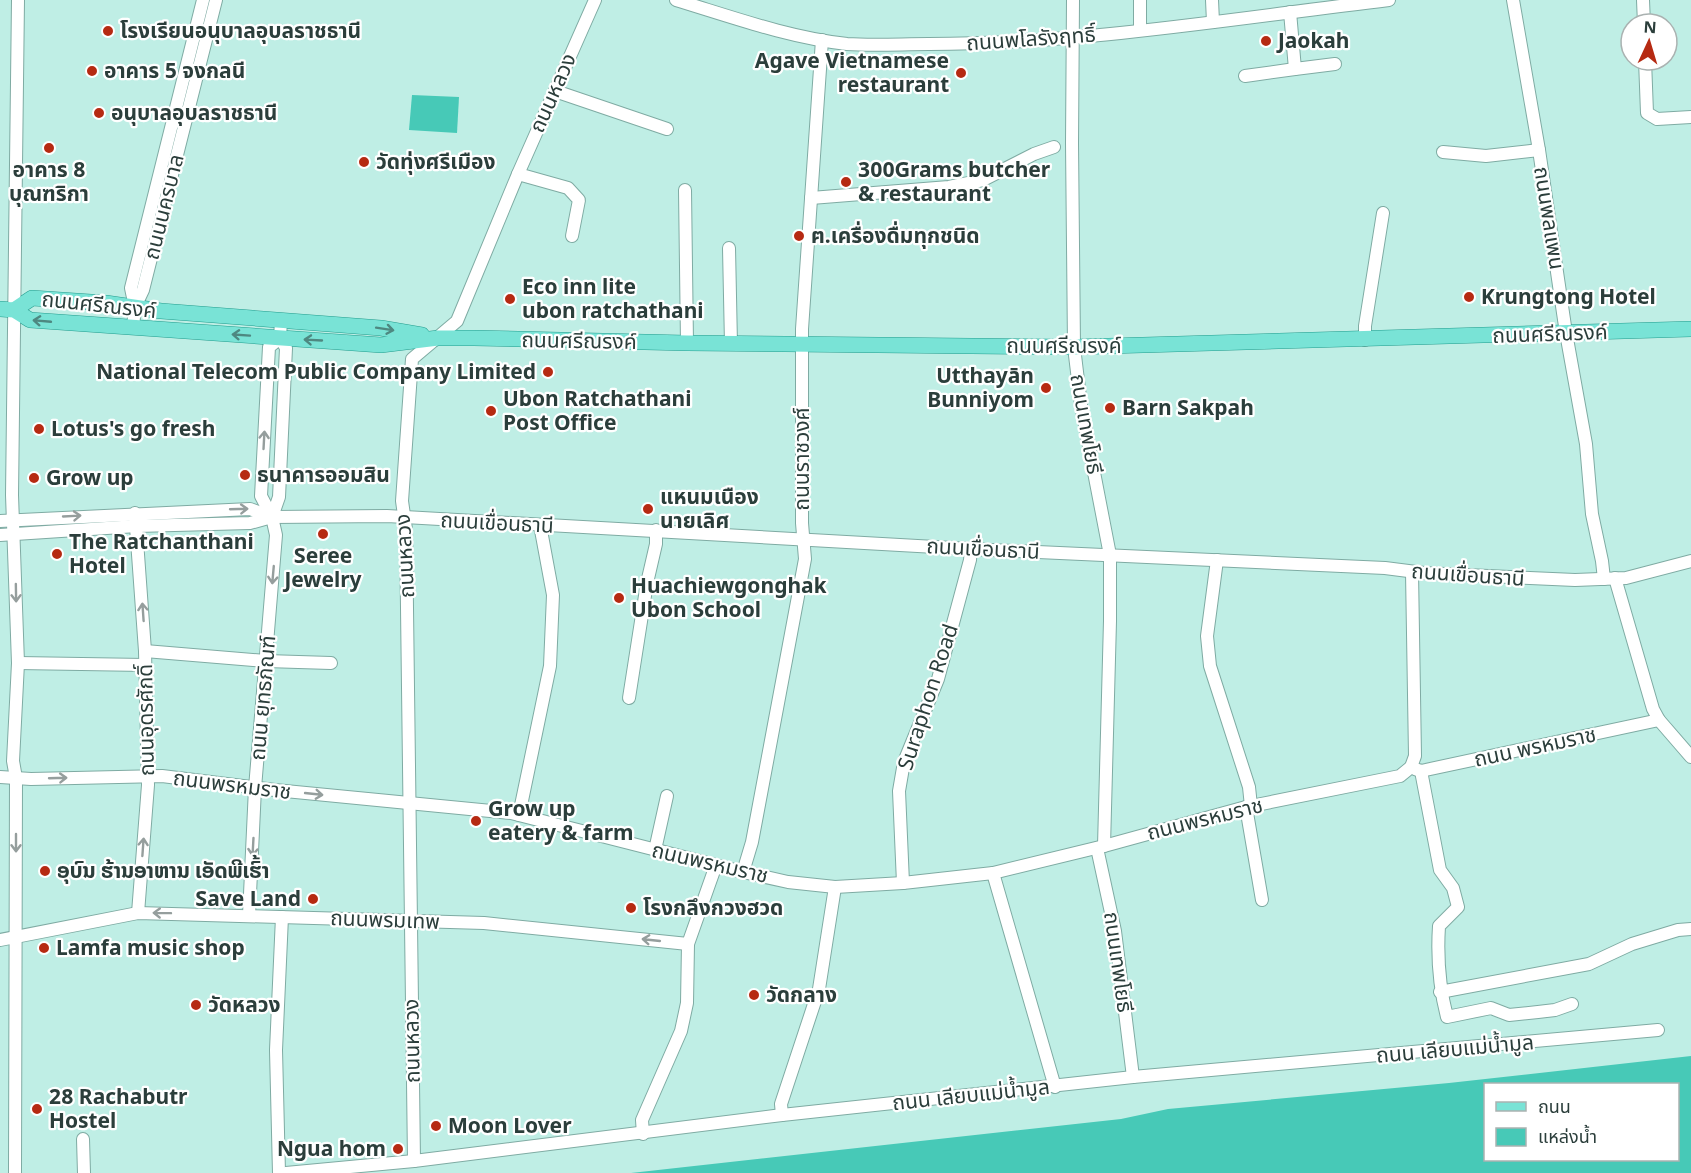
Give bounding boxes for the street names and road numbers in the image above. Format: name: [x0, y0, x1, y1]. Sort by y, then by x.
street label: ถนนพโลรังฤทธิ์: [965, 16, 1097, 60]
street label: ถนนหลวง: [519, 47, 586, 138]
street label: ถนนนครบาล: [134, 150, 194, 263]
street label: ถนนพลแพน: [1524, 164, 1575, 272]
street label: ถนนศรีณรงค์: [40, 281, 158, 328]
street label: ถนนศรีณรงค์: [1492, 314, 1608, 353]
street label: ถนนศรีณรงค์: [521, 322, 637, 359]
street label: ถนนศรีณรงค์: [1006, 328, 1122, 363]
street label: ถนนเทพโยธี: [1060, 371, 1113, 477]
street label: ถนนราชวงศ์: [784, 407, 819, 511]
street label: ถนนเขื่อนธานี: [439, 502, 555, 543]
street label: ถนนหลวง: [385, 513, 424, 599]
street label: ถนนเขื่อนธานี: [925, 528, 1041, 569]
street label: ถนนเขื่อนธานี: [1410, 553, 1526, 596]
street label: Suraphon Road: [887, 619, 968, 775]
street label: ถนน ยุทธภัณฑ์: [240, 634, 285, 762]
street label: ถนนอุดรศักดิ์: [127, 664, 164, 776]
street label: ถนน พรหมราช: [1470, 716, 1599, 777]
street label: ถนนพรหมราช: [171, 760, 293, 809]
street label: ถนนพรหมราช: [1143, 787, 1267, 850]
street label: ถนนพรหมราช: [648, 832, 772, 893]
street label: ถนนพรมเทพ: [330, 900, 440, 939]
street label: ถนนเทพโยธี: [1094, 909, 1143, 1015]
street label: ถนนหลวง: [393, 999, 430, 1083]
street label: ถนน เลียบแม่น้ำมูล: [1375, 1024, 1535, 1073]
street label: ถนน เลียบแม่น้ำมูล: [891, 1069, 1051, 1120]

